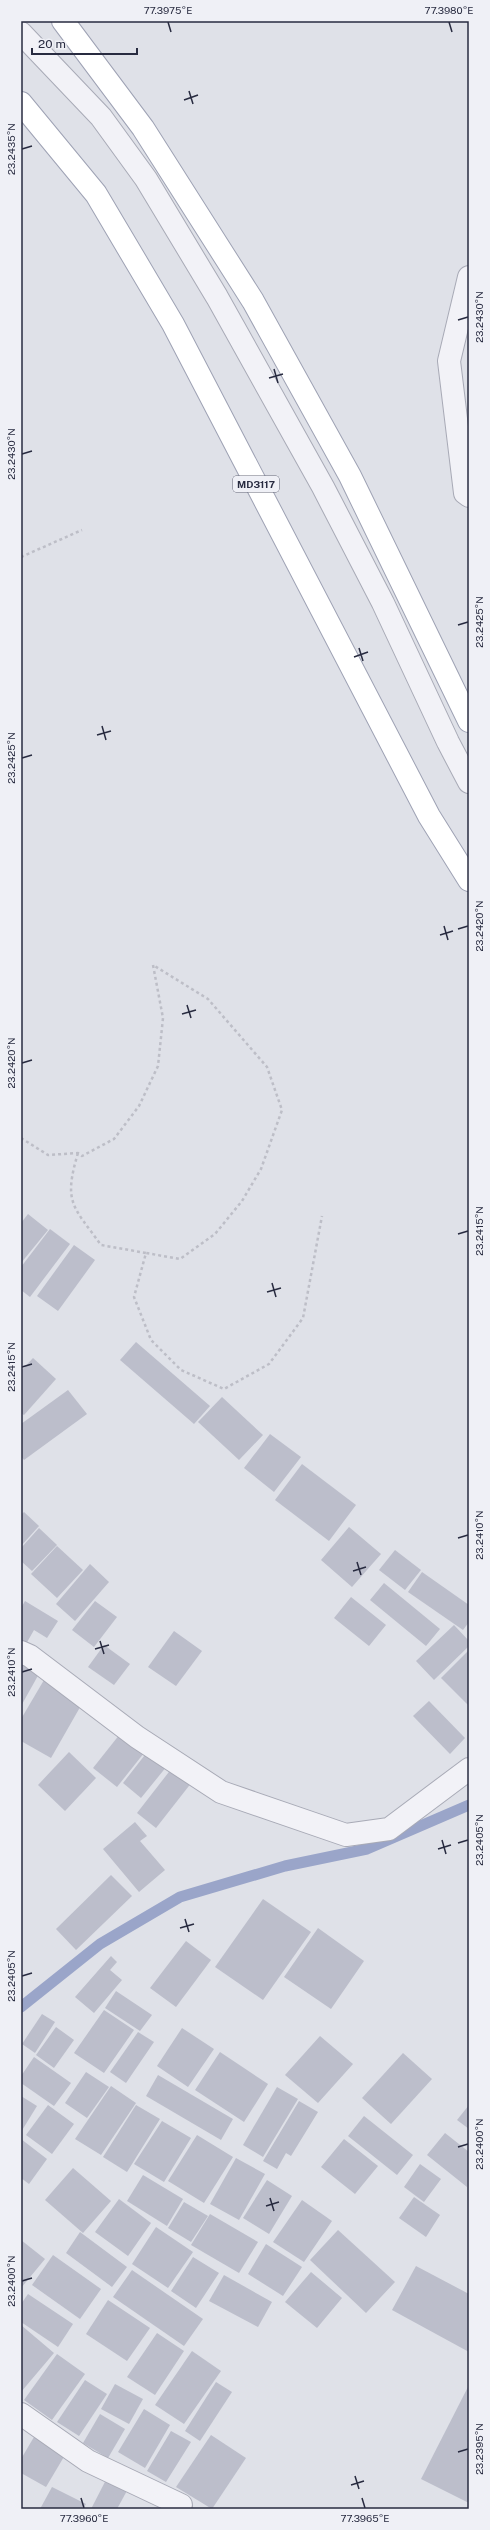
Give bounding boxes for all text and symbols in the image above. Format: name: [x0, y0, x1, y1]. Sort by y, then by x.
text: 77.3975°E: [144, 4, 192, 16]
text: 77.3980°E: [425, 4, 473, 16]
scale bar: [32, 30, 137, 56]
text: 20 m: [38, 37, 66, 51]
text: 23.2435°N: [5, 123, 17, 175]
text: 23.2430°N: [473, 291, 485, 343]
text: 23.2430°N: [5, 428, 17, 480]
road number: MD3117: [233, 476, 279, 492]
text: 23.2425°N: [473, 596, 485, 648]
text: 23.2425°N: [5, 732, 17, 784]
text: 23.2420°N: [473, 900, 485, 952]
text: 23.2420°N: [5, 1037, 17, 1089]
text: 23.2415°N: [473, 1206, 485, 1256]
text: 23.2415°N: [5, 1342, 17, 1392]
text: 23.2410°N: [473, 1510, 485, 1560]
text: 23.2410°N: [5, 1647, 17, 1697]
text: 23.2405°N: [473, 1814, 485, 1866]
text: 23.2405°N: [5, 1950, 17, 2002]
text: 23.2400°N: [473, 2118, 485, 2170]
text: 23.2400°N: [5, 2255, 17, 2307]
text: 23.2395°N: [473, 2423, 485, 2475]
text: 77.3960°E: [60, 2512, 108, 2524]
text: 77.3965°E: [340, 2512, 390, 2524]

